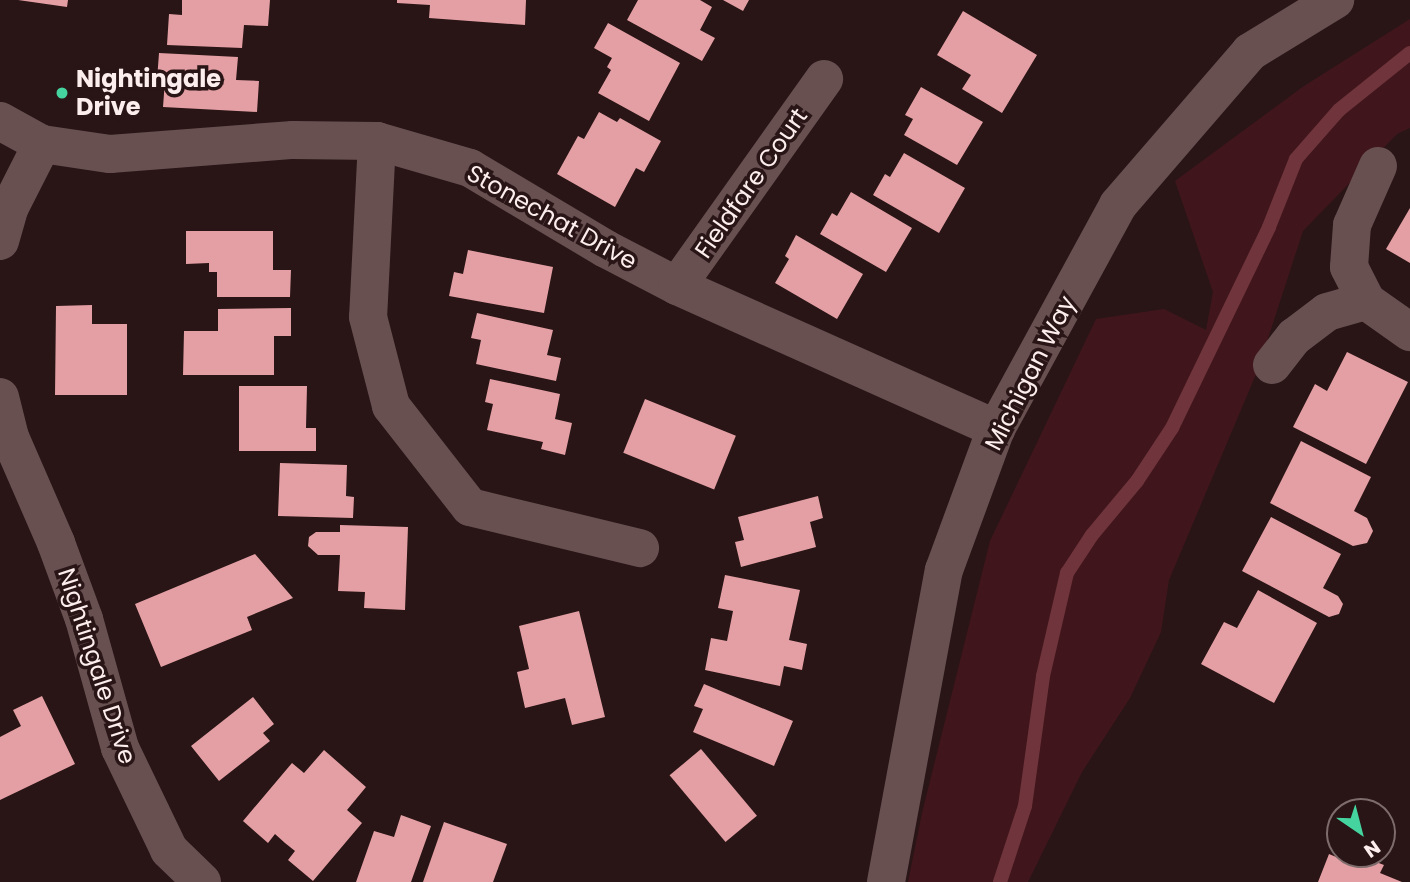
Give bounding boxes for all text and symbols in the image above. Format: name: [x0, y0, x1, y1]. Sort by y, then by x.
place label: Nightingale Drive: [76, 65, 221, 121]
marker: Nightingale Drive: [54, 85, 70, 101]
street label: Fieldfare Court: [689, 103, 813, 263]
street label: Stonechat Drive: [462, 158, 642, 276]
street label: Michigan Way: [979, 291, 1081, 455]
street label: Nightingale Drive: [52, 564, 142, 768]
north arrow: [1326, 798, 1396, 868]
text: N: [1359, 834, 1386, 864]

